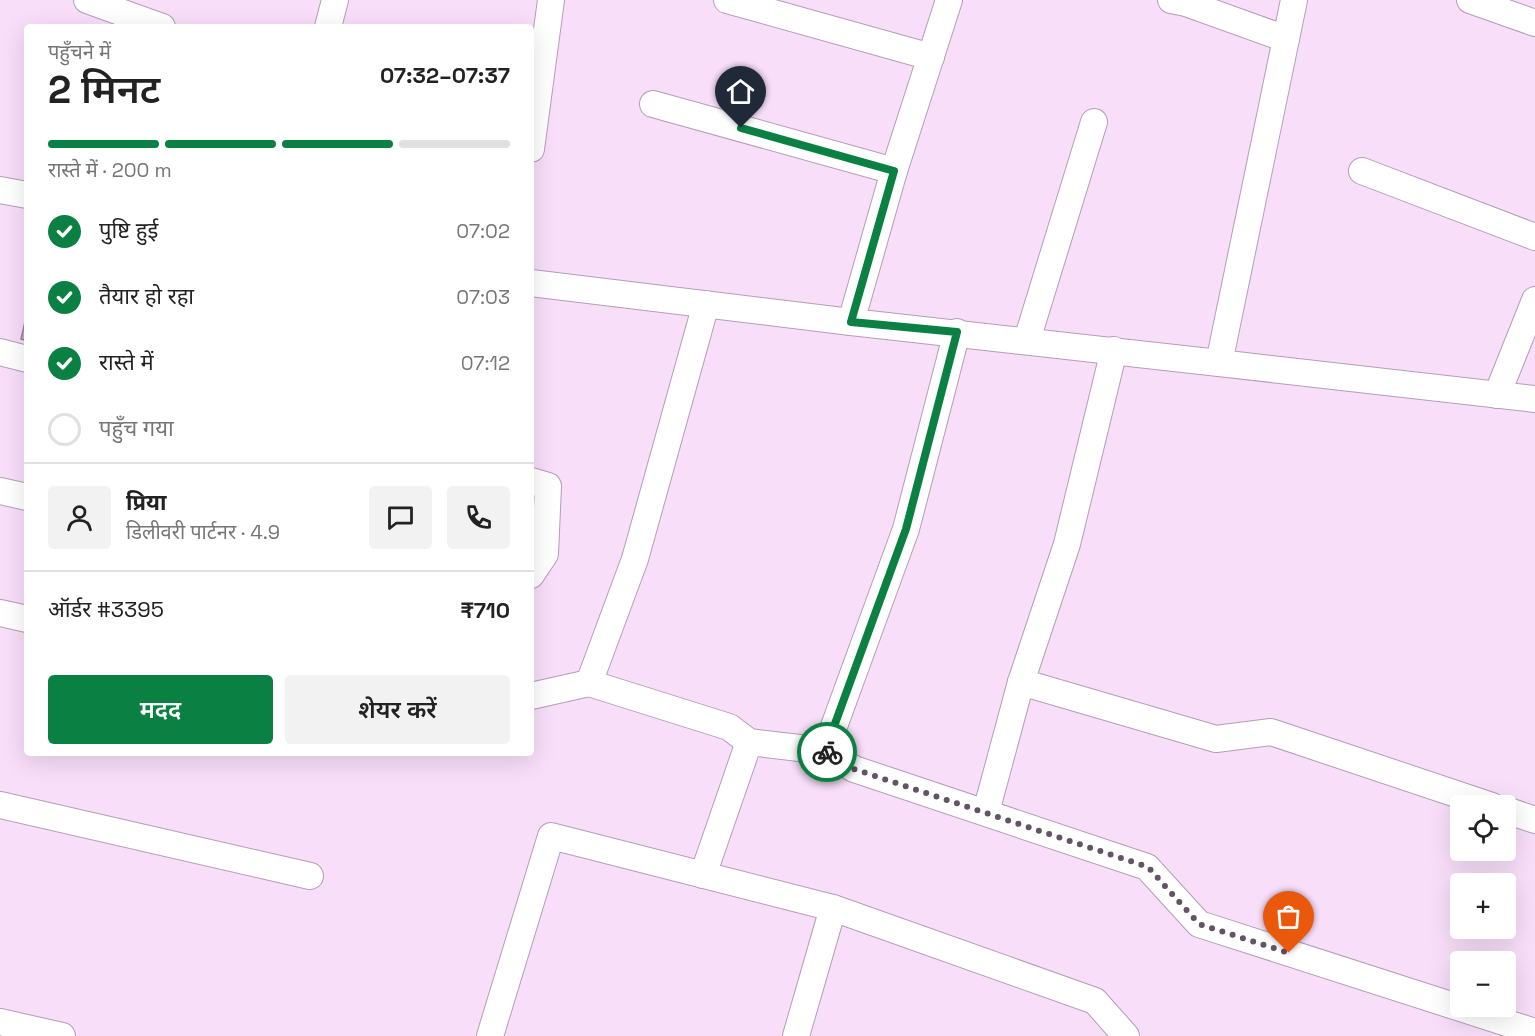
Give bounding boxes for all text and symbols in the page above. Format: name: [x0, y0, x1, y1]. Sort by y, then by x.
text: पहुँचने में: [48, 39, 111, 65]
text: 07:32–07:37: [380, 61, 510, 89]
text: 2 मिनट: [48, 65, 160, 114]
pin: [715, 66, 766, 128]
icon: home: [724, 75, 757, 108]
text: रास्ते में · 200 m: [48, 157, 172, 183]
icon: check: [48, 215, 81, 248]
text: पुष्टि हुई: [99, 216, 158, 244]
text: 07:02: [456, 218, 510, 244]
icon: check: [48, 281, 81, 314]
text: तैयार हो रहा: [99, 282, 194, 310]
text: 07:03: [456, 284, 510, 310]
icon: check: [48, 347, 81, 380]
text: रास्ते में: [99, 348, 154, 376]
text: 07:12: [461, 350, 510, 376]
text: पहुँच गया: [99, 414, 174, 442]
button: person: [48, 486, 111, 549]
button: chat: [369, 486, 432, 549]
button: phone: [447, 486, 510, 549]
text: प्रिया: [126, 488, 166, 516]
text: डिलीवरी पार्टनर · 4.9: [126, 519, 280, 545]
text: ऑर्डर #3395: [48, 595, 164, 623]
text: ₹710: [460, 596, 510, 624]
button: मदद: [48, 675, 273, 744]
button: शेयर करें: [285, 675, 510, 744]
courier: [797, 722, 857, 782]
icon: bike: [811, 736, 844, 769]
map controls: [1450, 795, 1516, 1017]
button: locate: [1450, 795, 1516, 861]
button: +: [1450, 873, 1516, 939]
pin: [1263, 891, 1314, 953]
icon: bag: [1272, 900, 1305, 933]
button: −: [1450, 951, 1516, 1017]

